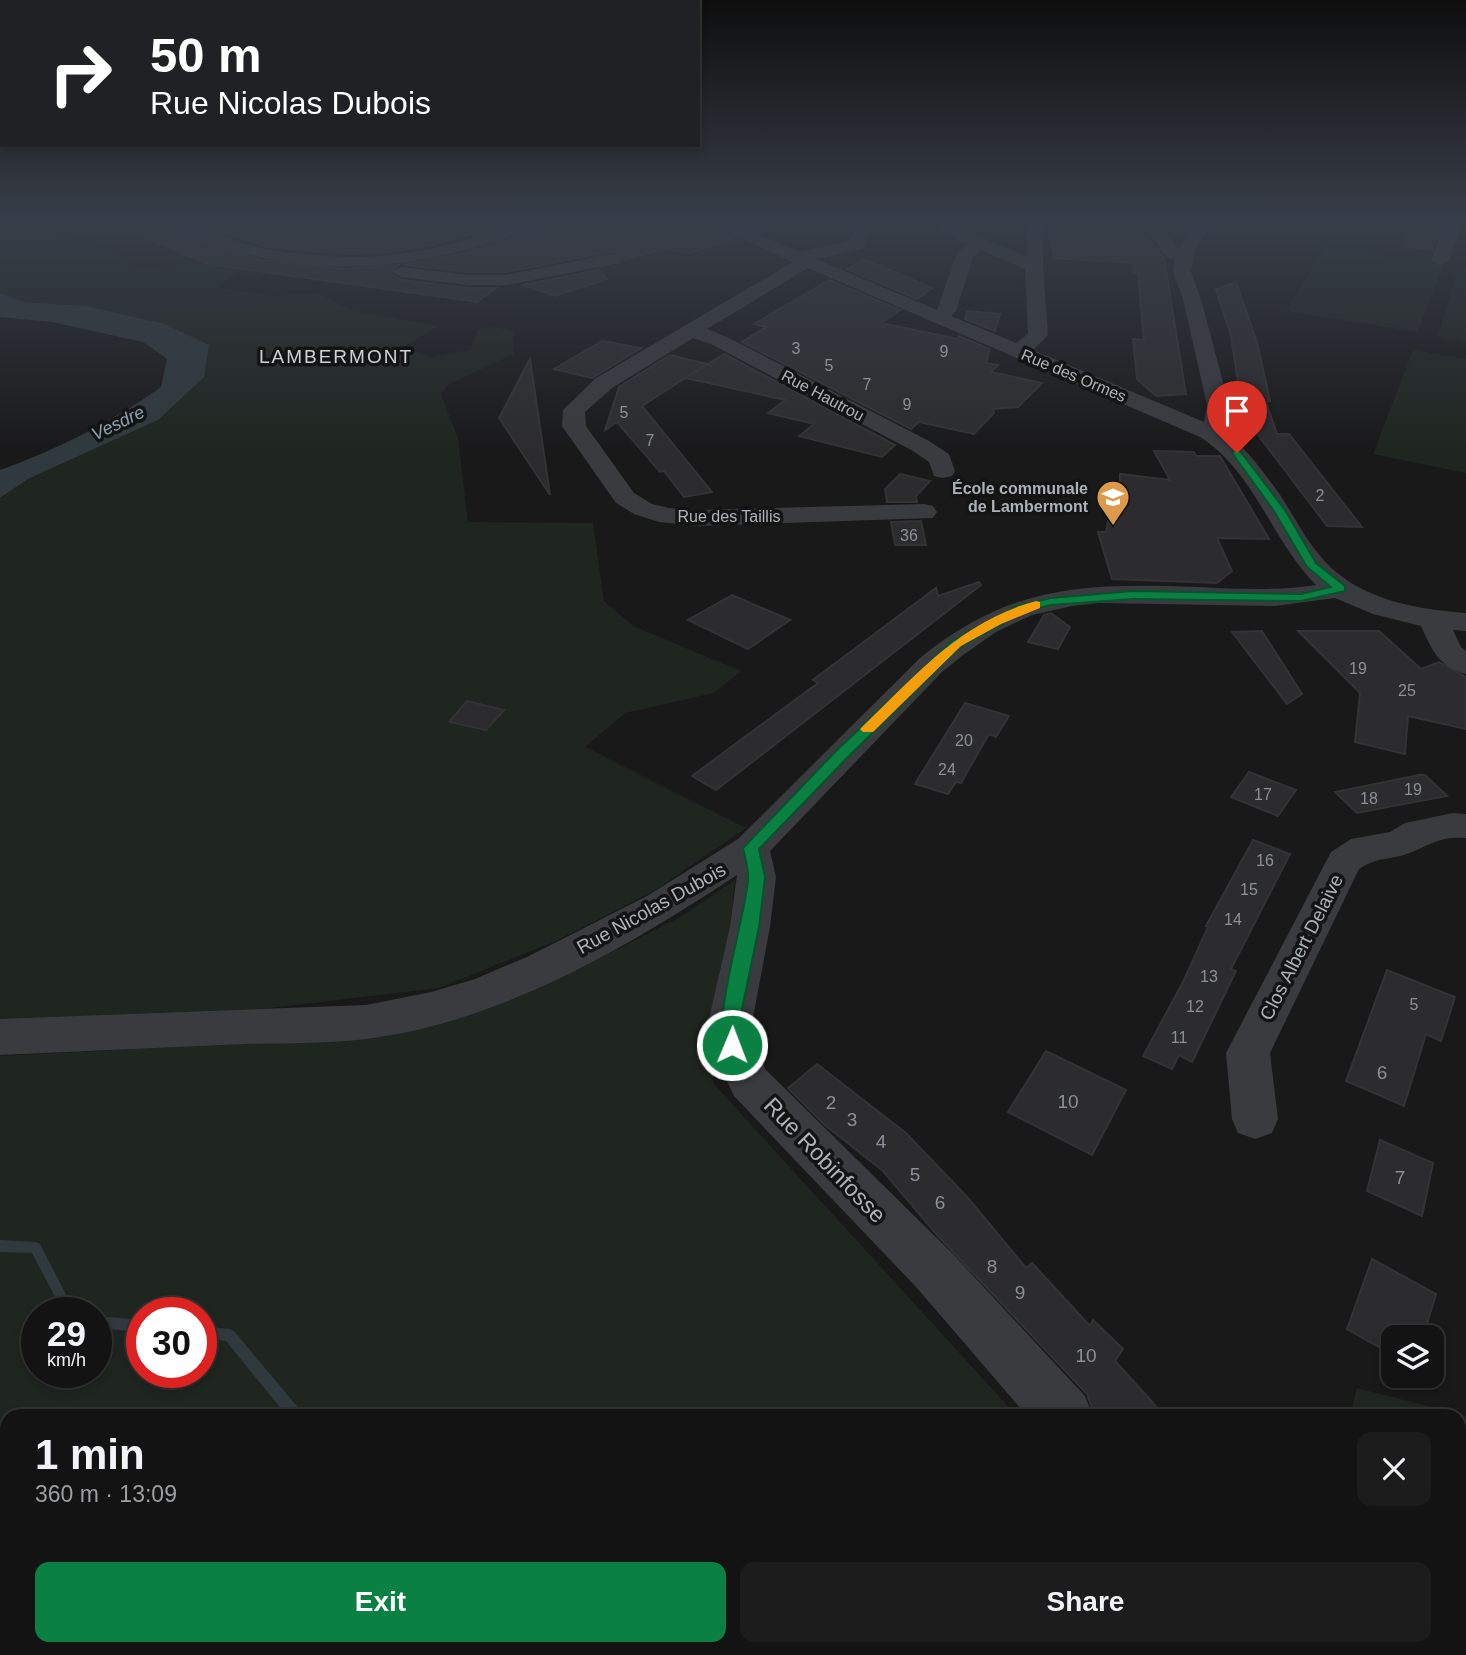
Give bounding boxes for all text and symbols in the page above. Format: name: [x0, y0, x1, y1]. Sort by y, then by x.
icon: right: [35, 28, 126, 119]
text: 50 m: [150, 28, 262, 82]
text: Rue Nicolas Dubois: [150, 85, 431, 121]
house number: 3: [792, 340, 801, 357]
house number: 9: [940, 343, 949, 360]
district label: LAMBERMONT: [259, 346, 413, 367]
street label: Rue des Ormes: [1019, 346, 1129, 405]
house number: 5: [825, 357, 834, 374]
street label: Rue Hautrou: [779, 367, 867, 424]
house number: 7: [863, 376, 872, 393]
pin: [1207, 381, 1267, 453]
icon: arrive: [1218, 392, 1256, 430]
house number: 9: [903, 396, 912, 413]
water label: Vesdre: [88, 402, 148, 444]
house number: 5: [620, 404, 629, 421]
house number: 7: [646, 432, 655, 449]
school or university icon: École communale de Lambermont: [1094, 478, 1132, 527]
place label: École communale de Lambermont: [952, 479, 1089, 515]
house number: 2: [1316, 487, 1325, 504]
street label: Rue des Taillis: [678, 508, 780, 525]
house number: 36: [900, 527, 918, 544]
house number: 19: [1349, 660, 1367, 677]
house number: 25: [1398, 682, 1416, 699]
house number: 20: [955, 732, 973, 749]
house number: 24: [938, 761, 956, 778]
house number: 19: [1404, 781, 1422, 798]
house number: 17: [1254, 786, 1272, 803]
house number: 18: [1360, 790, 1378, 807]
house number: 16: [1256, 852, 1274, 869]
street label: Rue Nicolas Dubois: [573, 859, 729, 958]
street label: Clos Albert Delaive: [1256, 871, 1347, 1024]
house number: 15: [1240, 881, 1258, 898]
house number: 14: [1224, 911, 1242, 928]
house number: 13: [1200, 968, 1218, 985]
house number: 5: [1410, 996, 1419, 1013]
house number: 12: [1186, 998, 1204, 1015]
position arrow: [695, 1008, 769, 1082]
house number: 11: [1171, 1029, 1187, 1046]
house number: 6: [1377, 1062, 1387, 1083]
house number: 10: [1057, 1091, 1079, 1112]
street label: Rue Robinfosse: [759, 1092, 891, 1228]
house number: 2: [826, 1092, 836, 1113]
house number: 3: [847, 1109, 857, 1130]
house number: 4: [876, 1131, 887, 1152]
house number: 5: [910, 1164, 920, 1185]
house number: 7: [1395, 1167, 1405, 1188]
house number: 6: [935, 1192, 945, 1213]
house number: 8: [987, 1256, 997, 1277]
house number: 9: [1015, 1282, 1025, 1303]
speed limit sign: 30: [126, 1297, 217, 1388]
text: 29: [47, 1314, 86, 1353]
map controls: [1381, 1325, 1444, 1388]
button: layers: [1381, 1325, 1444, 1388]
house number: 10: [1075, 1345, 1097, 1366]
text: km/h: [47, 1350, 86, 1370]
text: 1 min: [35, 1431, 145, 1478]
button: close: [1357, 1432, 1431, 1506]
text: 360 m · 13:09: [35, 1481, 177, 1507]
button: Exit: [35, 1562, 726, 1642]
button: Share: [740, 1562, 1431, 1642]

